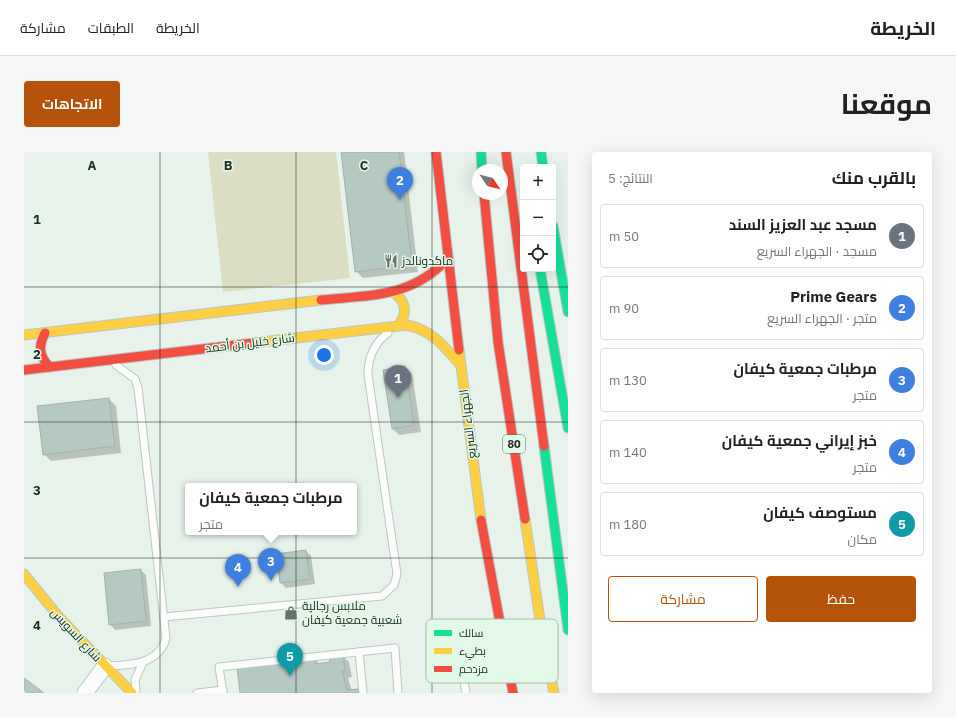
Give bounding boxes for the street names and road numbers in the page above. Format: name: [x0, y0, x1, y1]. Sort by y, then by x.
street label: شارع خليل بن أحمد: [204, 330, 296, 356]
street label: الجهراء السريع: [456, 388, 480, 460]
road number: 80: [503, 435, 525, 453]
street label: شارع السويس: [47, 605, 105, 665]

